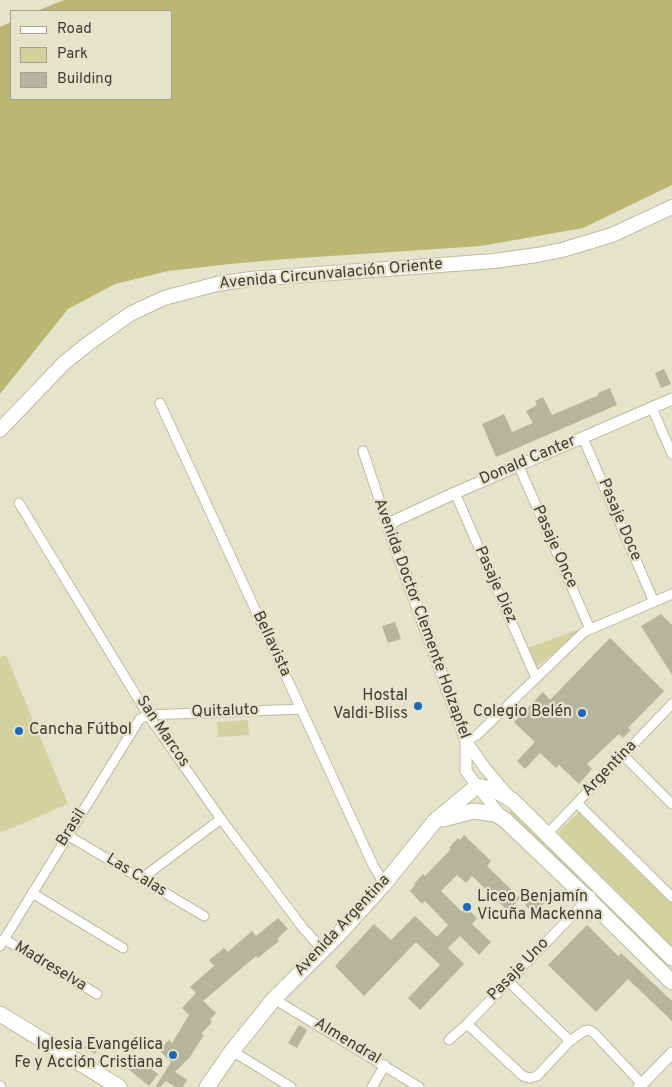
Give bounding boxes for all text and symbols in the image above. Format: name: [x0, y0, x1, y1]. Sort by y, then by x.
legend: [10, 10, 172, 100]
text: Road: [57, 20, 92, 39]
text: Park: [57, 45, 88, 64]
text: Building: [57, 70, 112, 89]
street label: Avenida Circunvalación Oriente: [218, 256, 444, 294]
street label: Donald Canter: [477, 432, 579, 490]
street label: Pasaje Doce: [593, 476, 645, 564]
street label: Avenida Doctor Clemente Holzapfel: [368, 496, 474, 742]
street label: Pasaje Once: [527, 503, 581, 591]
street label: Pasaje Diez: [469, 543, 521, 627]
street label: Bellavista: [248, 608, 294, 680]
place label: Hostal Valdi-Bliss: [333, 687, 408, 725]
street label: San Marcos: [131, 693, 193, 771]
marker: Hostal Valdi-Bliss: [412, 700, 424, 712]
street label: Quitaluto: [191, 701, 259, 723]
place label: Colegio Belén: [473, 703, 572, 723]
marker: Colegio Belén: [576, 707, 588, 719]
place label: Cancha Fútbol: [29, 721, 132, 741]
marker: Cancha Fútbol: [13, 725, 25, 737]
street label: Argentina: [579, 737, 641, 801]
street label: Brasil: [53, 806, 91, 850]
street label: Las Calas: [102, 850, 170, 902]
street label: Avenida Argentina: [291, 871, 395, 981]
place label: Liceo Benjamín Vicuña Mackenna: [477, 888, 602, 926]
marker: Liceo Benjamín Vicuña Mackenna: [461, 901, 473, 913]
street label: Pasaje Uno: [484, 935, 554, 1005]
street label: Madreselva: [10, 938, 90, 996]
street label: Almendral: [310, 1015, 384, 1069]
place label: Iglesia Evangélica Fe y Acción Cristiana: [14, 1036, 163, 1074]
marker: Iglesia Evangélica Fe y Acción Cristiana: [167, 1049, 179, 1061]

